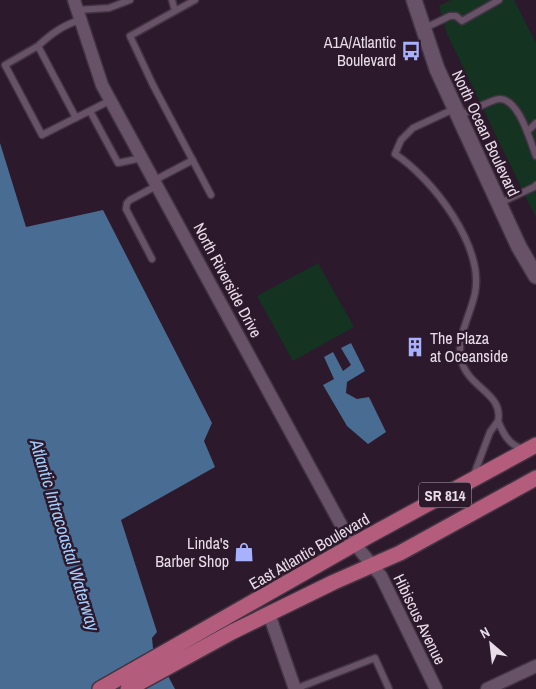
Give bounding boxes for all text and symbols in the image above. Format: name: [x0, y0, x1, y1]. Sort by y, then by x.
place label: A1A/Atlantic Boulevard: [323, 31, 396, 71]
bus stop icon: A1A/Atlantic Boulevard: [400, 40, 422, 62]
street label: North Ocean Boulevard: [447, 66, 525, 200]
street label: North Riverside Drive: [189, 219, 267, 341]
place label: The Plaza at Oceanside: [430, 327, 508, 367]
building icon: The Plaza at Oceanside: [404, 336, 426, 358]
water label: Atlantic Intracoastal Waterway: [24, 435, 107, 635]
road number: SR 814: [419, 482, 471, 508]
street label: East Atlantic Boulevard: [245, 508, 373, 594]
place label: Linda's Barber Shop: [155, 532, 229, 572]
shop icon: Linda's Barber Shop: [233, 541, 255, 563]
street label: Hibiscus Avenue: [389, 570, 451, 668]
north arrow: [466, 619, 516, 669]
text: N: [477, 623, 493, 642]

